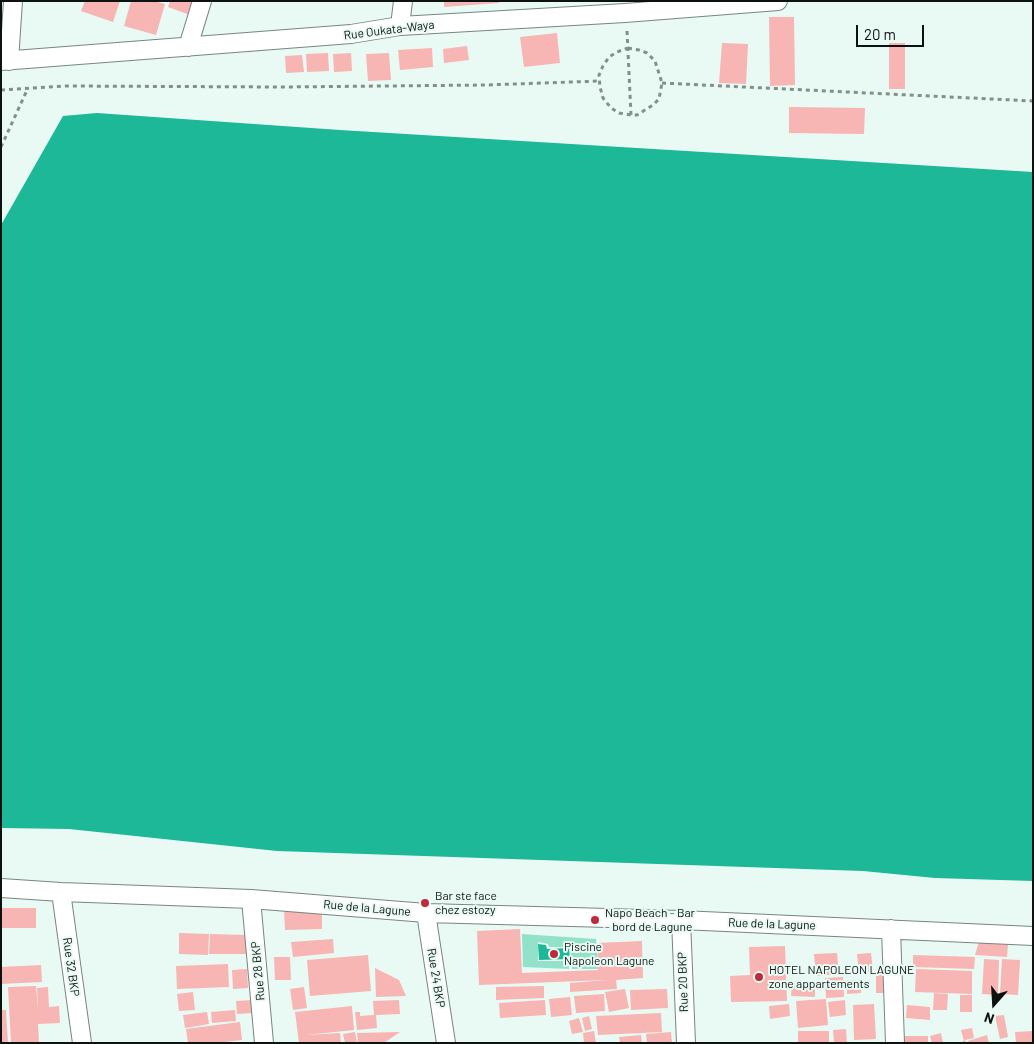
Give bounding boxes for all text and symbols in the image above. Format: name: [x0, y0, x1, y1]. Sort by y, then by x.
scale bar: [859, 15, 926, 47]
street label: Rue Oukata-Waya: [343, 17, 435, 43]
text: 20 m: [864, 25, 896, 43]
place label: Bar ste face chez estozy: [435, 889, 497, 917]
street label: Rue de la Lagune: [323, 897, 411, 919]
marker: Bar ste face chez estozy: [419, 897, 431, 909]
place label: Napo Beach - Bar - bord de Lagune: [605, 906, 695, 934]
marker: Napo Beach - Bar - bord de Lagune: [589, 914, 601, 926]
street label: Rue de la Lagune: [728, 915, 816, 933]
street label: Rue 32 BKP: [60, 937, 82, 997]
place label: Piscine Napoleon Lagune: [564, 940, 654, 968]
street label: Rue 28 BKP: [248, 941, 268, 1001]
street label: Rue 24 BKP: [424, 947, 448, 1009]
marker: Piscine Napoleon Lagune: [548, 948, 560, 960]
street label: Rue 20 BKP: [675, 952, 691, 1012]
place label: HOTEL NAPOLEON LAGUNE zone appartements: [769, 963, 914, 991]
marker: HOTEL NAPOLEON LAGUNE zone appartements: [753, 971, 765, 983]
north arrow: [969, 979, 1019, 1029]
text: N: [982, 1009, 996, 1028]

